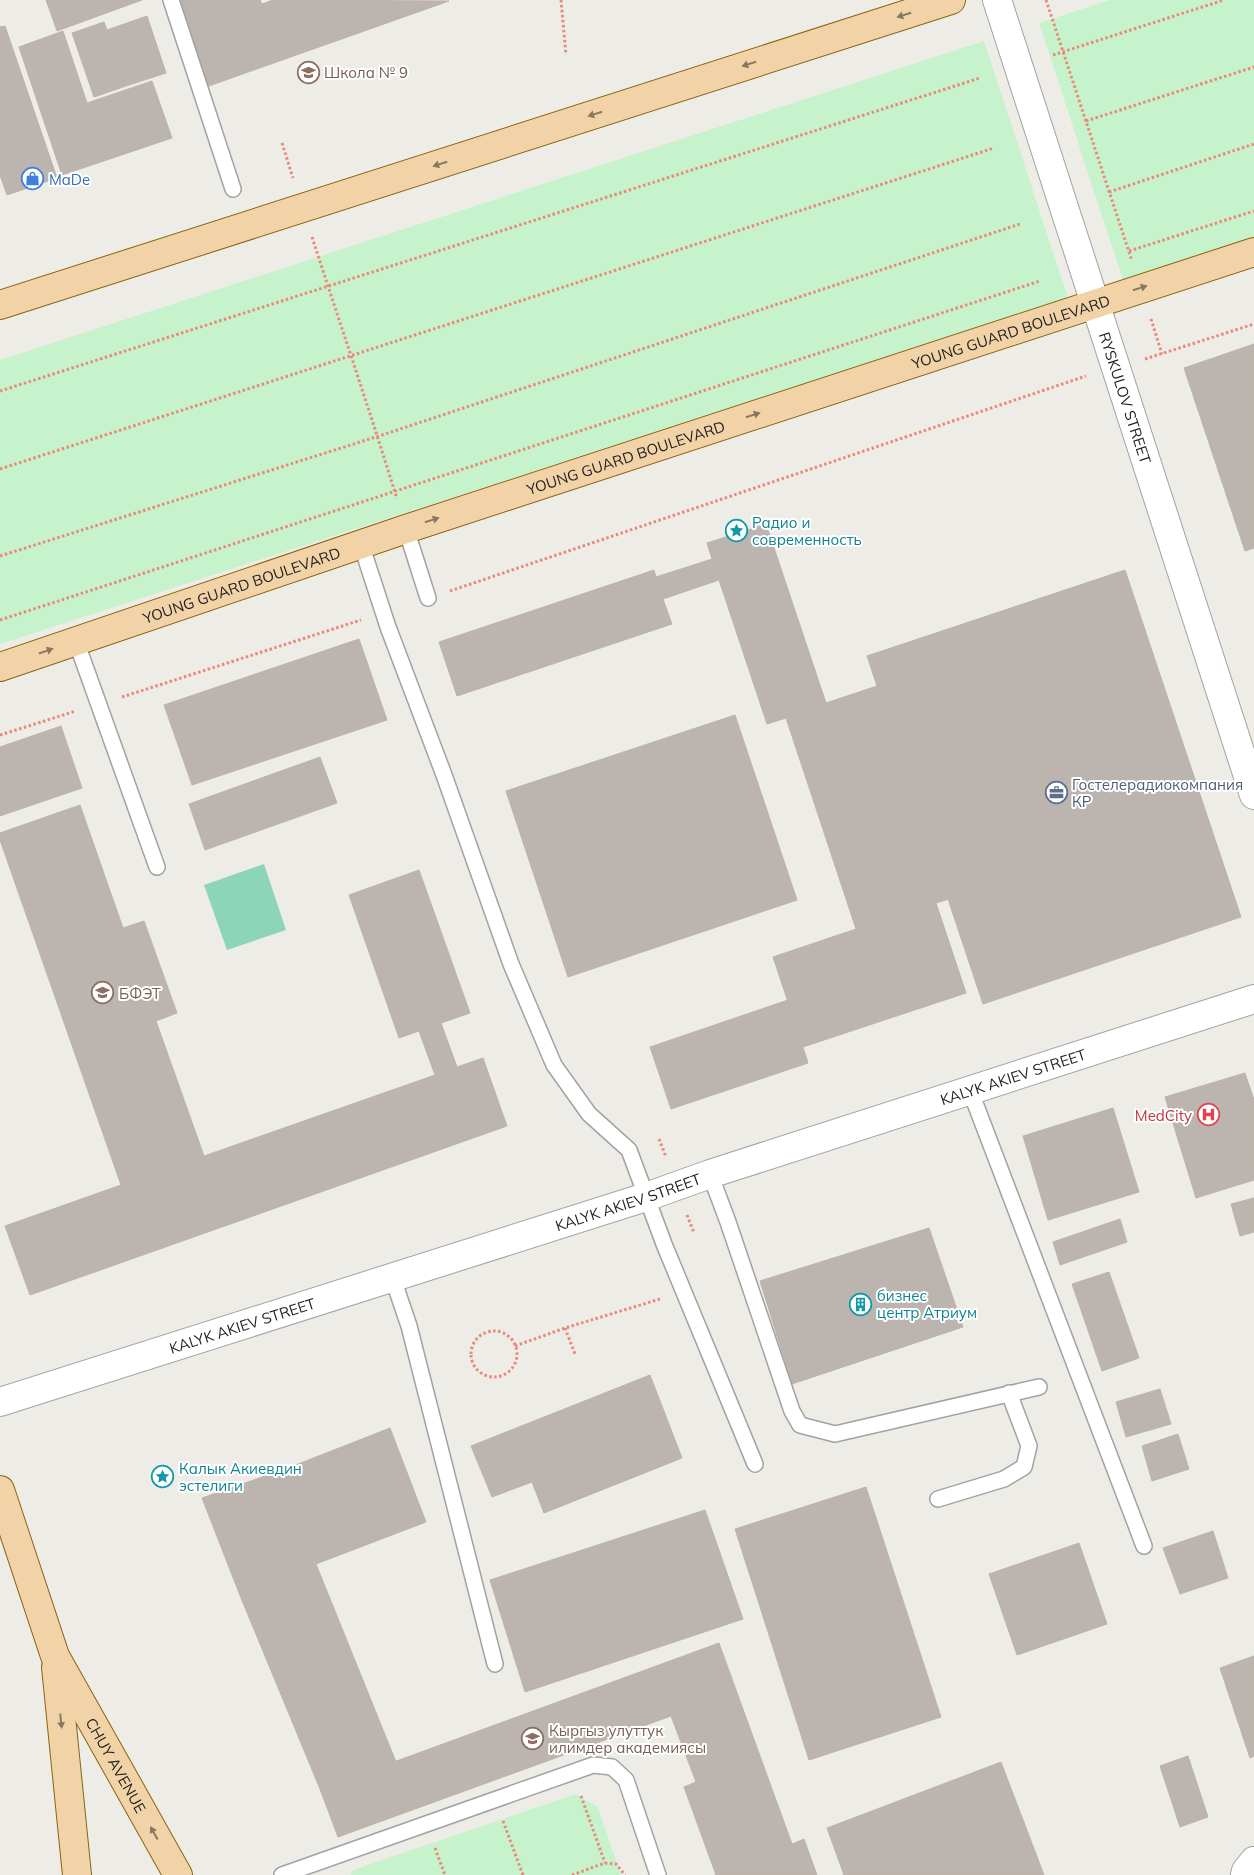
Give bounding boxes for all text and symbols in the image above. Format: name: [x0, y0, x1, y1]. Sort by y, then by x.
one-way arrow: [897, 12, 912, 19]
school or university icon: Школа № 9: [296, 60, 320, 84]
one-way arrow: [742, 61, 757, 69]
place label: Школа № 9: [324, 63, 408, 82]
one-way arrow: [587, 111, 602, 118]
one-way arrow: [432, 160, 447, 168]
shop icon: MaDe: [21, 167, 45, 191]
place label: MaDe: [49, 170, 90, 189]
one-way arrow: [1133, 284, 1148, 292]
street label: YOUNG GUARD BOULEVARD: [908, 290, 1112, 373]
street label: RYSKULOV STREET: [1095, 330, 1156, 466]
one-way arrow: [746, 411, 761, 419]
street label: YOUNG GUARD BOULEVARD: [523, 416, 727, 499]
place label: Радио и современность: [752, 513, 862, 549]
one-way arrow: [425, 516, 440, 524]
place icon: Радио и современность: [724, 519, 748, 543]
street label: YOUNG GUARD BOULEVARD: [139, 543, 343, 628]
one-way arrow: [39, 647, 54, 655]
place label: Гостелерадиокомпания КР: [1072, 775, 1243, 811]
office icon: Гостелерадиокомпания КР: [1044, 781, 1068, 805]
school or university icon: БФЭТ: [91, 981, 115, 1005]
place label: БФЭТ: [119, 984, 161, 1003]
street label: KALYK AKIEV STREET: [938, 1044, 1088, 1109]
hospital icon: MedCity: [1196, 1103, 1220, 1127]
place label: MedCity: [1135, 1106, 1192, 1125]
street label: KALYK AKIEV STREET: [553, 1169, 703, 1235]
place label: бизнес центр Атриум: [877, 1286, 977, 1322]
building icon: бизнес центр Атриум: [849, 1292, 873, 1316]
street label: KALYK AKIEV STREET: [167, 1293, 317, 1357]
place label: Калык Акиевдин эстелиги: [179, 1459, 302, 1495]
place icon: Калык Акиевдин эстелиги: [151, 1465, 175, 1489]
one-way arrow: [57, 1714, 65, 1730]
street label: CHUY AVENUE: [82, 1714, 151, 1816]
place label: Кыргыз улуттук илимдер академиясы: [549, 1721, 706, 1757]
school or university icon: Кыргыз улуттук илимдер академиясы: [521, 1727, 545, 1751]
one-way arrow: [149, 1826, 158, 1839]

